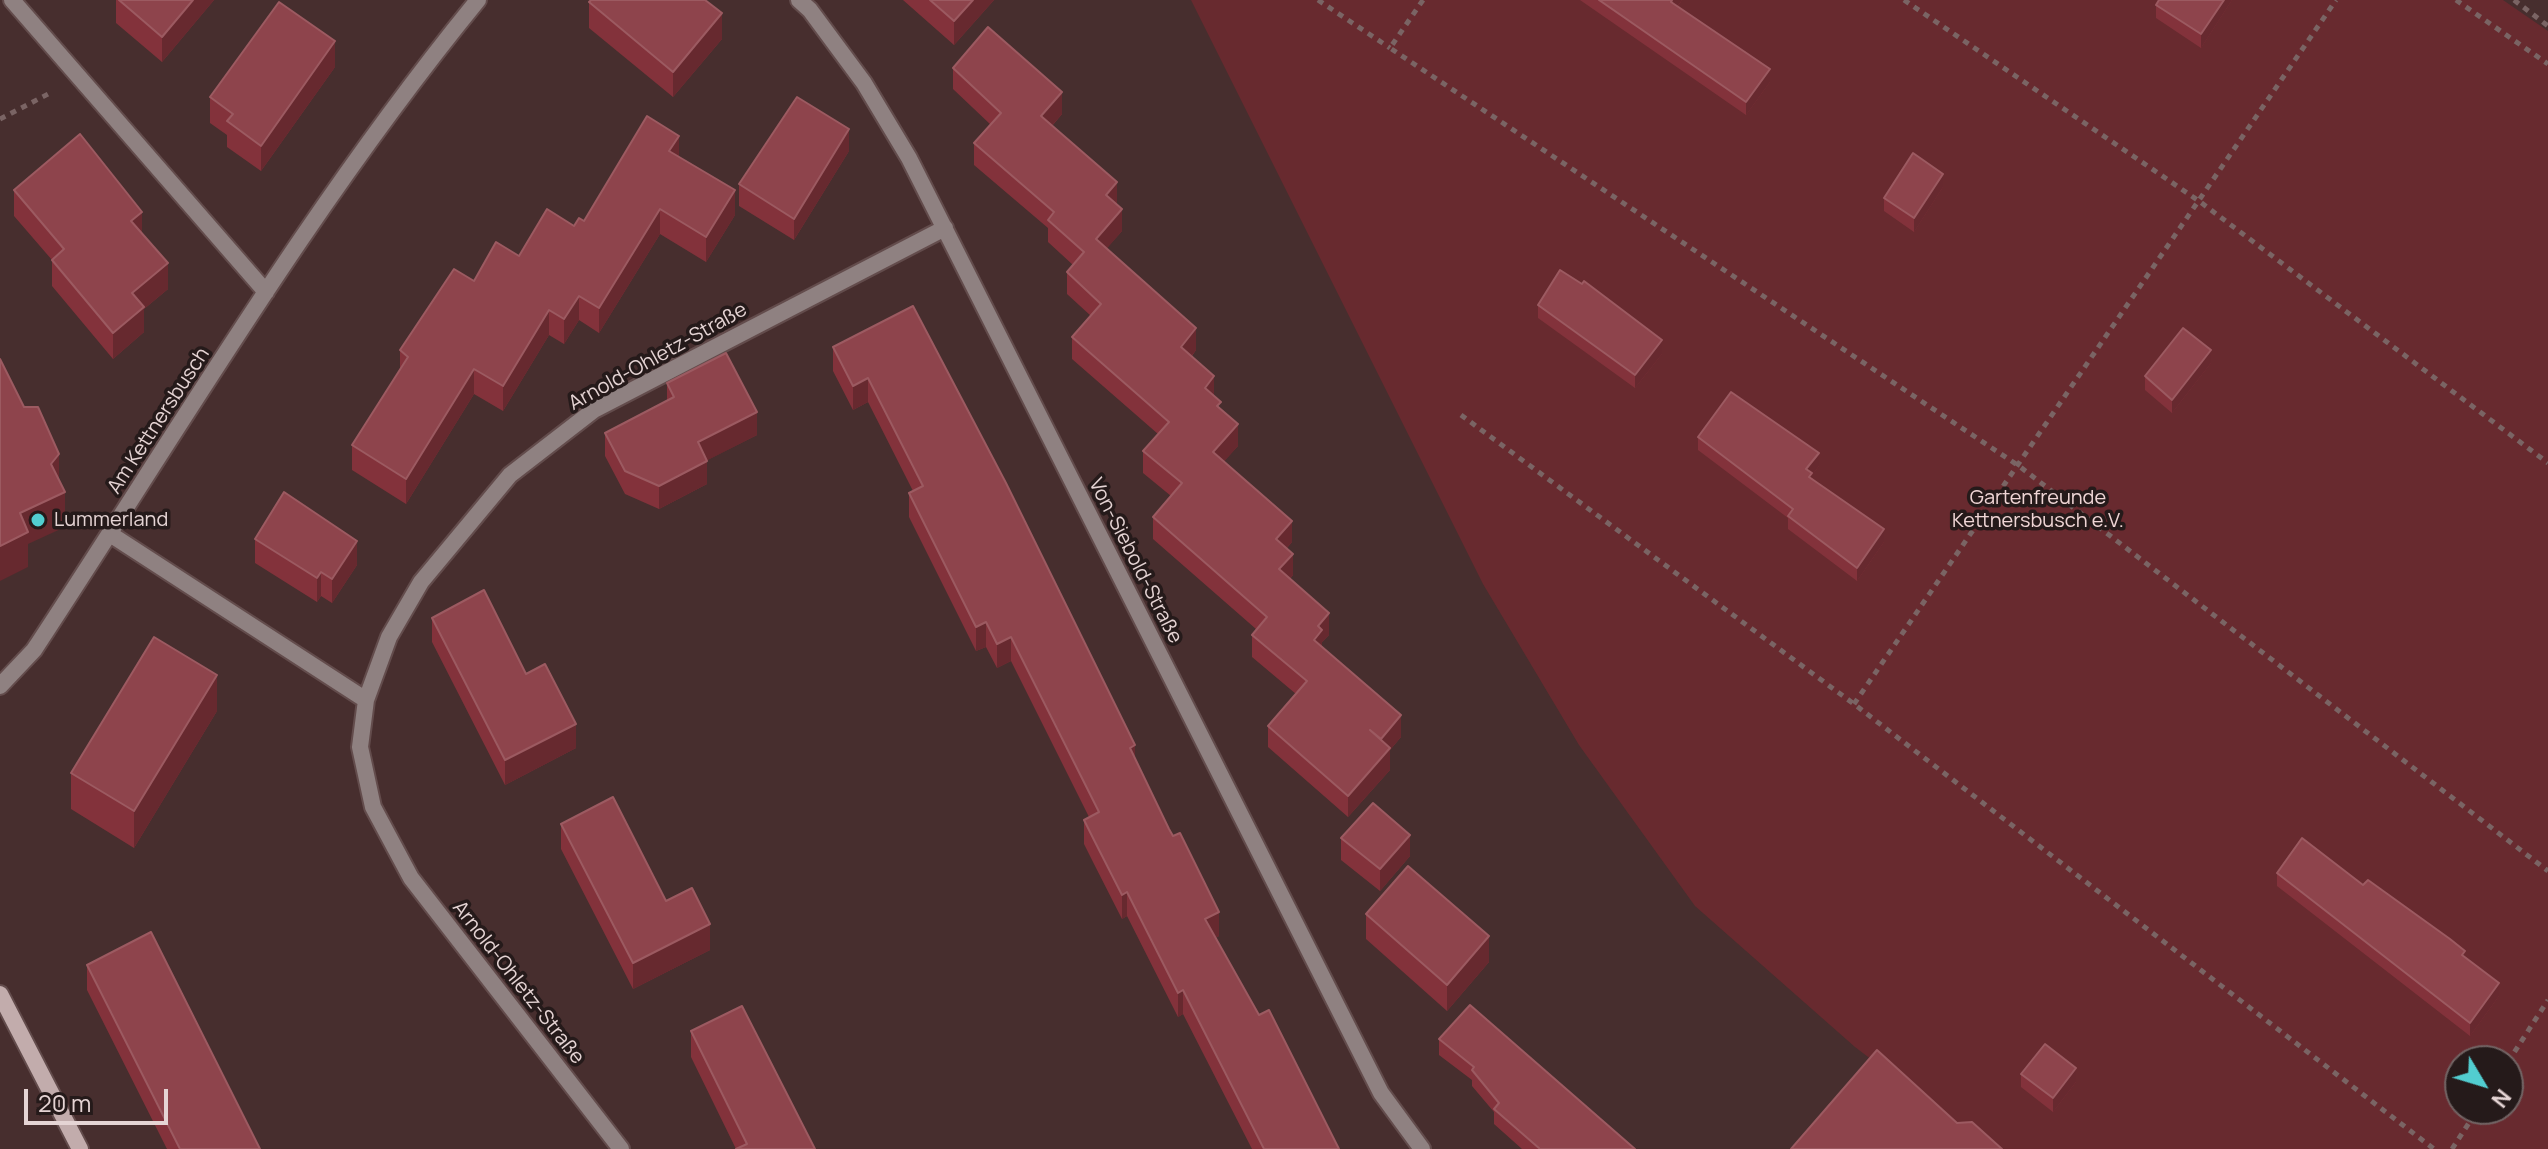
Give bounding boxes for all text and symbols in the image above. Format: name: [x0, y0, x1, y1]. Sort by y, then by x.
street label: Arnold-Ohletz-Straße: [565, 298, 751, 416]
street label: Am Kettnersbusch: [103, 344, 215, 498]
street label: Von-Siebold-Straße: [1083, 474, 1187, 648]
park label: Gartenfreunde Kettnersbusch e.V.: [1952, 486, 2124, 533]
place label: Lummerland: [54, 508, 168, 532]
marker: Lummerland: [29, 511, 47, 529]
street label: Arnold-Ohletz-Straße: [447, 897, 589, 1069]
north arrow: [2444, 1045, 2524, 1125]
scale bar: [28, 1073, 172, 1123]
text: N: [2485, 1083, 2518, 1114]
text: 20 m: [38, 1086, 91, 1119]

